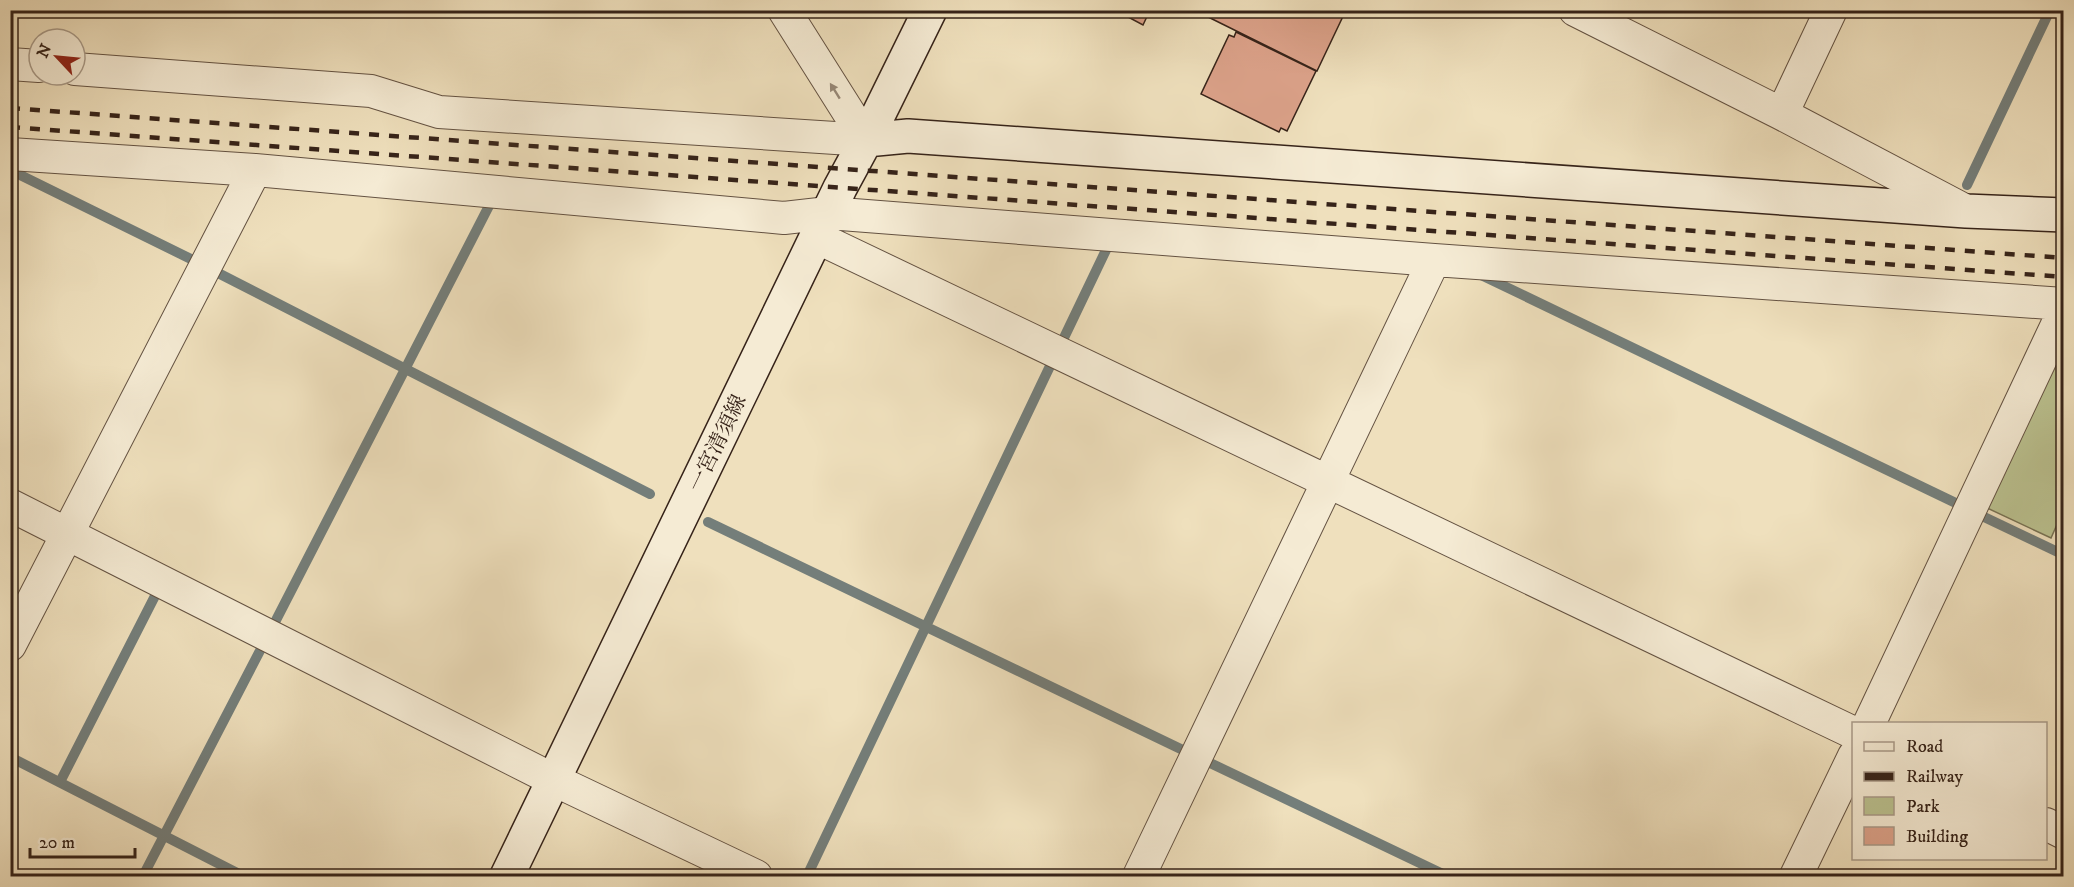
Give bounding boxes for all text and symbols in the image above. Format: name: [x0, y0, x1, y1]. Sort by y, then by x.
north arrow: [27, 27, 87, 87]
text: N: [33, 41, 56, 61]
one-way arrow: [830, 83, 841, 99]
street label: 一宮清須線: [683, 391, 753, 496]
legend: [1852, 722, 2047, 860]
text: Road: [1906, 736, 1943, 758]
text: Railway: [1906, 766, 1964, 788]
text: Park: [1906, 796, 1940, 818]
scale bar: [30, 821, 135, 859]
text: Building: [1906, 826, 1968, 848]
text: 20 m: [39, 832, 75, 854]

